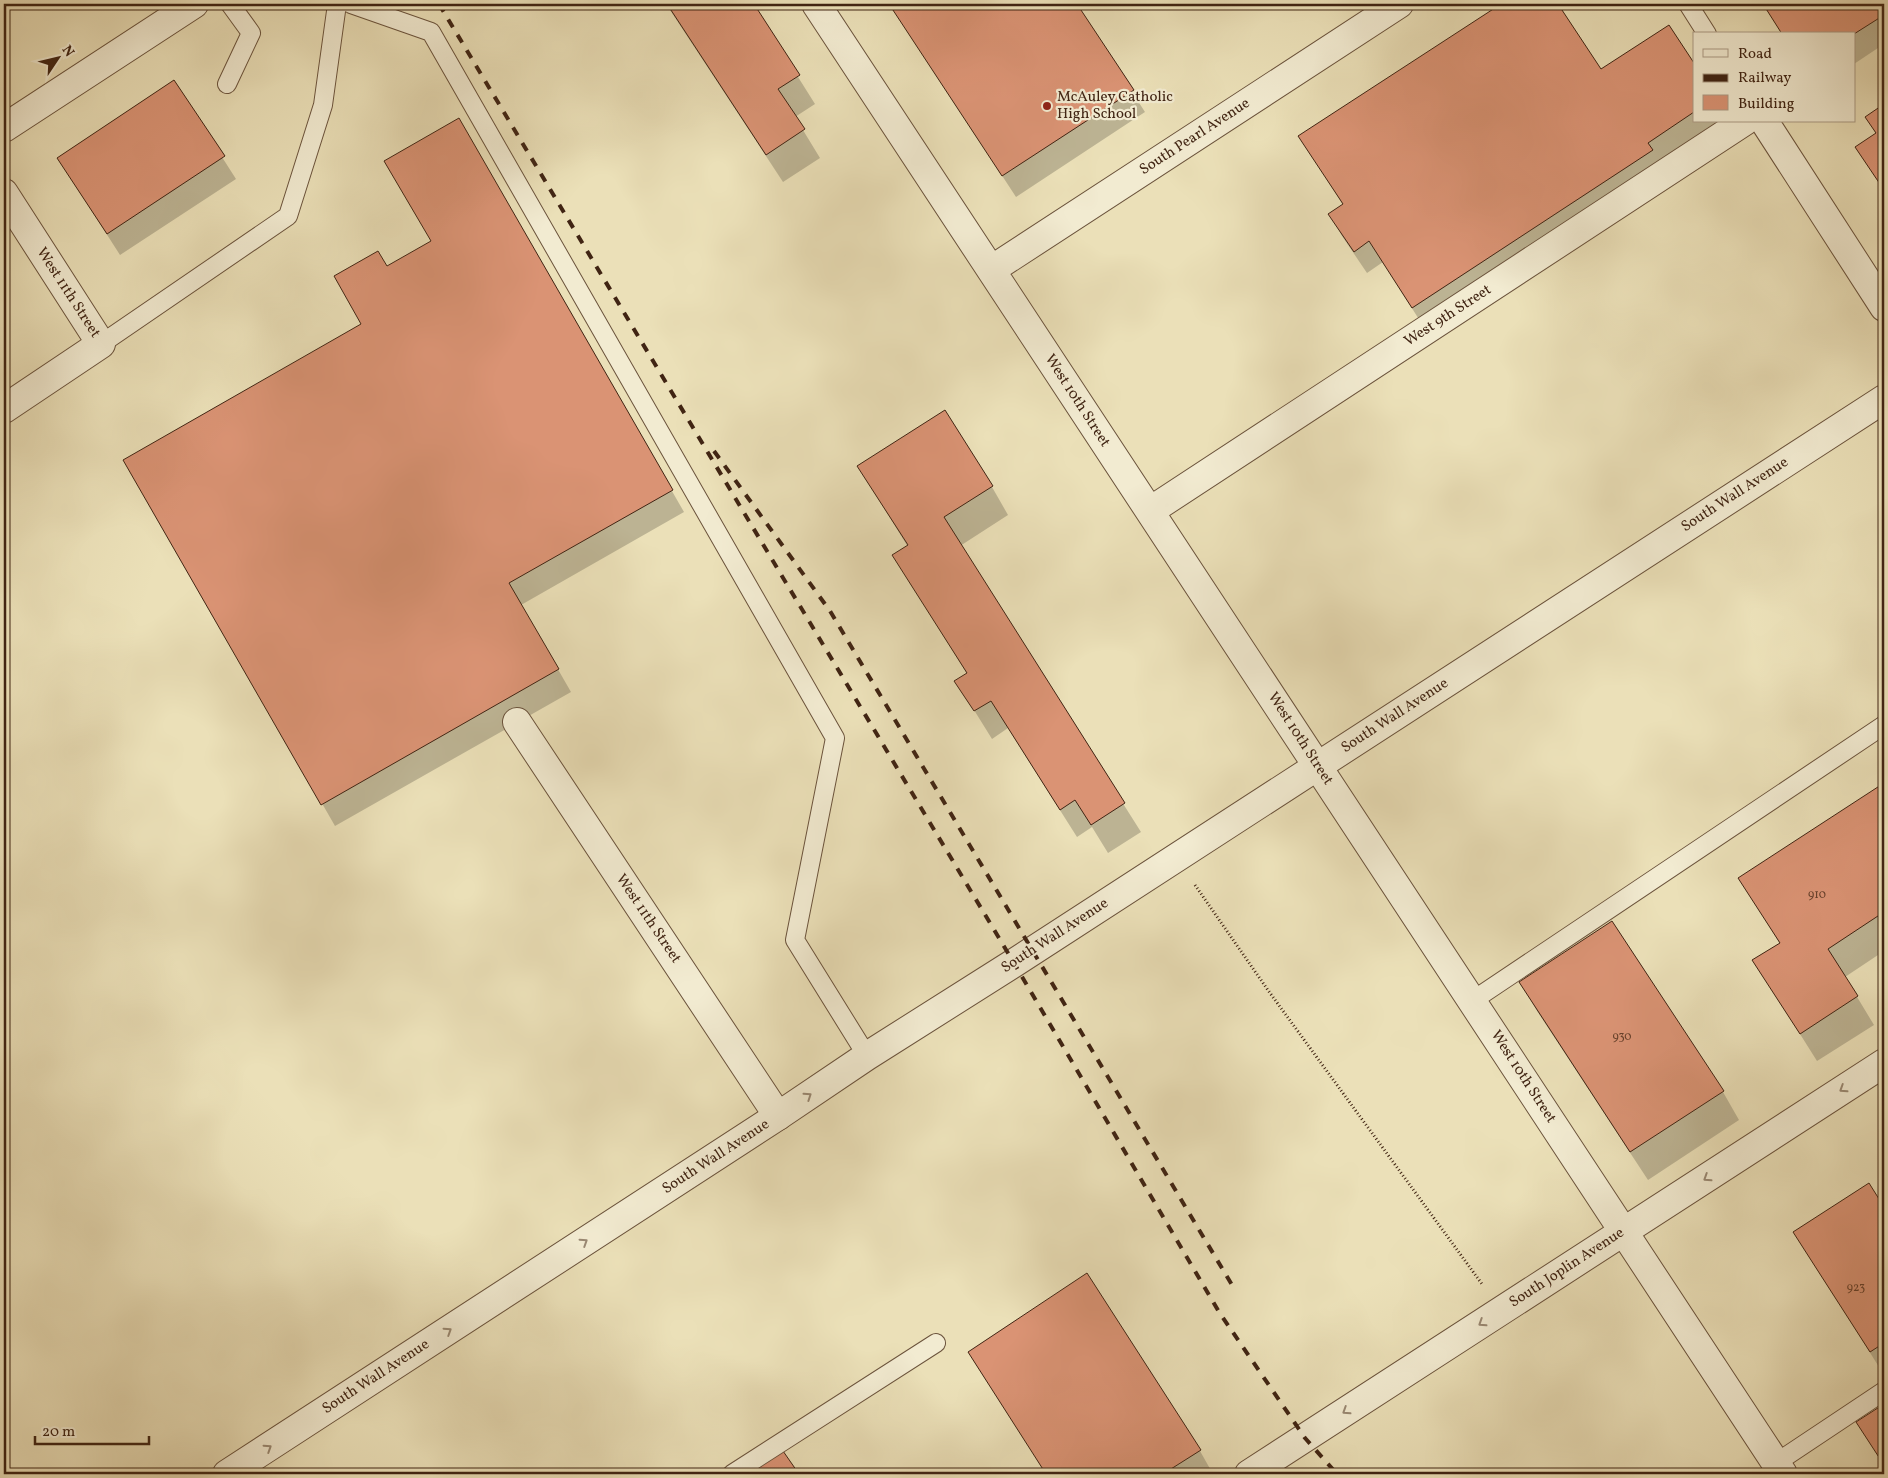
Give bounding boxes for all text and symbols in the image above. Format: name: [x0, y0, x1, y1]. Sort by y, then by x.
north arrow: [32, 32, 82, 82]
legend: [1693, 32, 1856, 122]
text: N: [57, 42, 78, 61]
text: Road: [1738, 44, 1772, 65]
text: Railway: [1738, 68, 1791, 89]
place label: McAuley Catholic High School: [1057, 87, 1173, 125]
street label: South Pearl Avenue: [1136, 93, 1254, 181]
text: Building: [1738, 94, 1795, 115]
marker: McAuley Catholic High School: [1041, 100, 1053, 112]
street label: West 11th Street: [31, 244, 105, 342]
street label: West 9th Street: [1400, 280, 1496, 352]
street label: West 10th Street: [1039, 350, 1115, 452]
street label: South Wall Avenue: [1677, 452, 1793, 538]
street label: South Wall Avenue: [1337, 673, 1453, 759]
street label: West 10th Street: [1262, 688, 1338, 790]
street label: West 11th Street: [610, 870, 686, 968]
house number: 910: [1808, 887, 1826, 903]
street label: South Wall Avenue: [997, 893, 1113, 979]
street label: West 10th Street: [1485, 1026, 1561, 1128]
house number: 930: [1612, 1029, 1632, 1045]
one-way arrow: [1840, 1083, 1849, 1093]
one-way arrow: [803, 1093, 812, 1102]
street label: South Wall Avenue: [658, 1114, 774, 1200]
one-way arrow: [1703, 1171, 1712, 1181]
street label: South Joplin Avenue: [1505, 1223, 1629, 1313]
one-way arrow: [579, 1239, 588, 1248]
house number: 923: [1847, 1280, 1865, 1296]
one-way arrow: [1479, 1317, 1488, 1326]
one-way arrow: [443, 1327, 452, 1337]
street label: South Wall Avenue: [318, 1334, 434, 1420]
one-way arrow: [1342, 1405, 1351, 1415]
scale bar: [35, 1413, 149, 1445]
text: 20 m: [42, 1422, 75, 1443]
one-way arrow: [263, 1444, 272, 1454]

